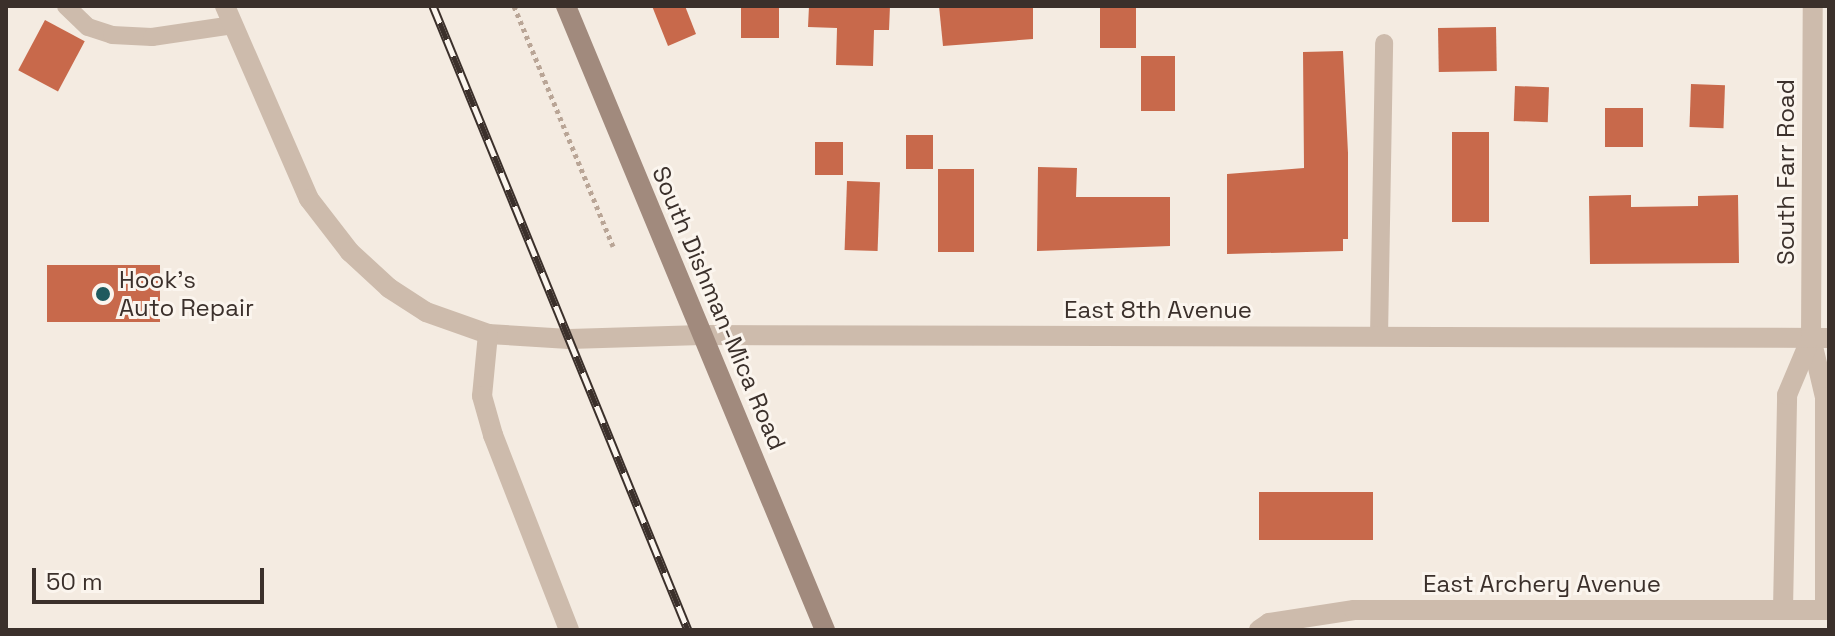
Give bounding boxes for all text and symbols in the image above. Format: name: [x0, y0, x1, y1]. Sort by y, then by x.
street label: South Farr Road: [1772, 79, 1800, 265]
street label: South Dishman-Mica Road: [646, 162, 792, 454]
place label: Hook's Auto Repair: [119, 266, 254, 322]
marker: Hook's Auto Repair: [94, 285, 112, 303]
street label: East 8th Avenue: [1064, 296, 1252, 324]
scale bar: [36, 552, 268, 602]
text: 50 m: [46, 566, 103, 597]
street label: East Archery Avenue: [1423, 570, 1661, 598]

